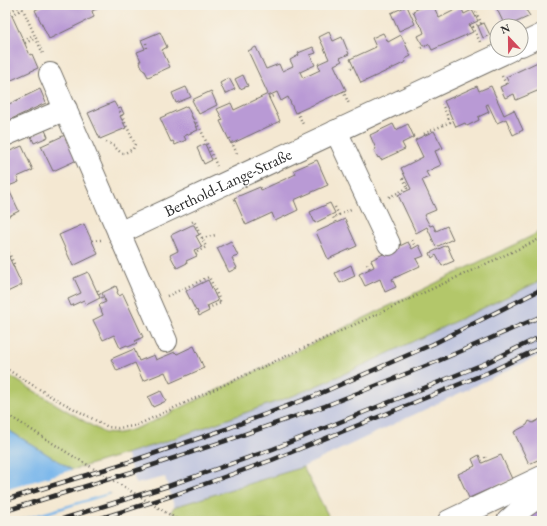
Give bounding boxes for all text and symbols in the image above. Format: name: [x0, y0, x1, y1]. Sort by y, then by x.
north arrow: [489, 18, 529, 58]
text: N: [499, 21, 512, 37]
street label: Berthold-Lange-Straße: [161, 144, 295, 221]

